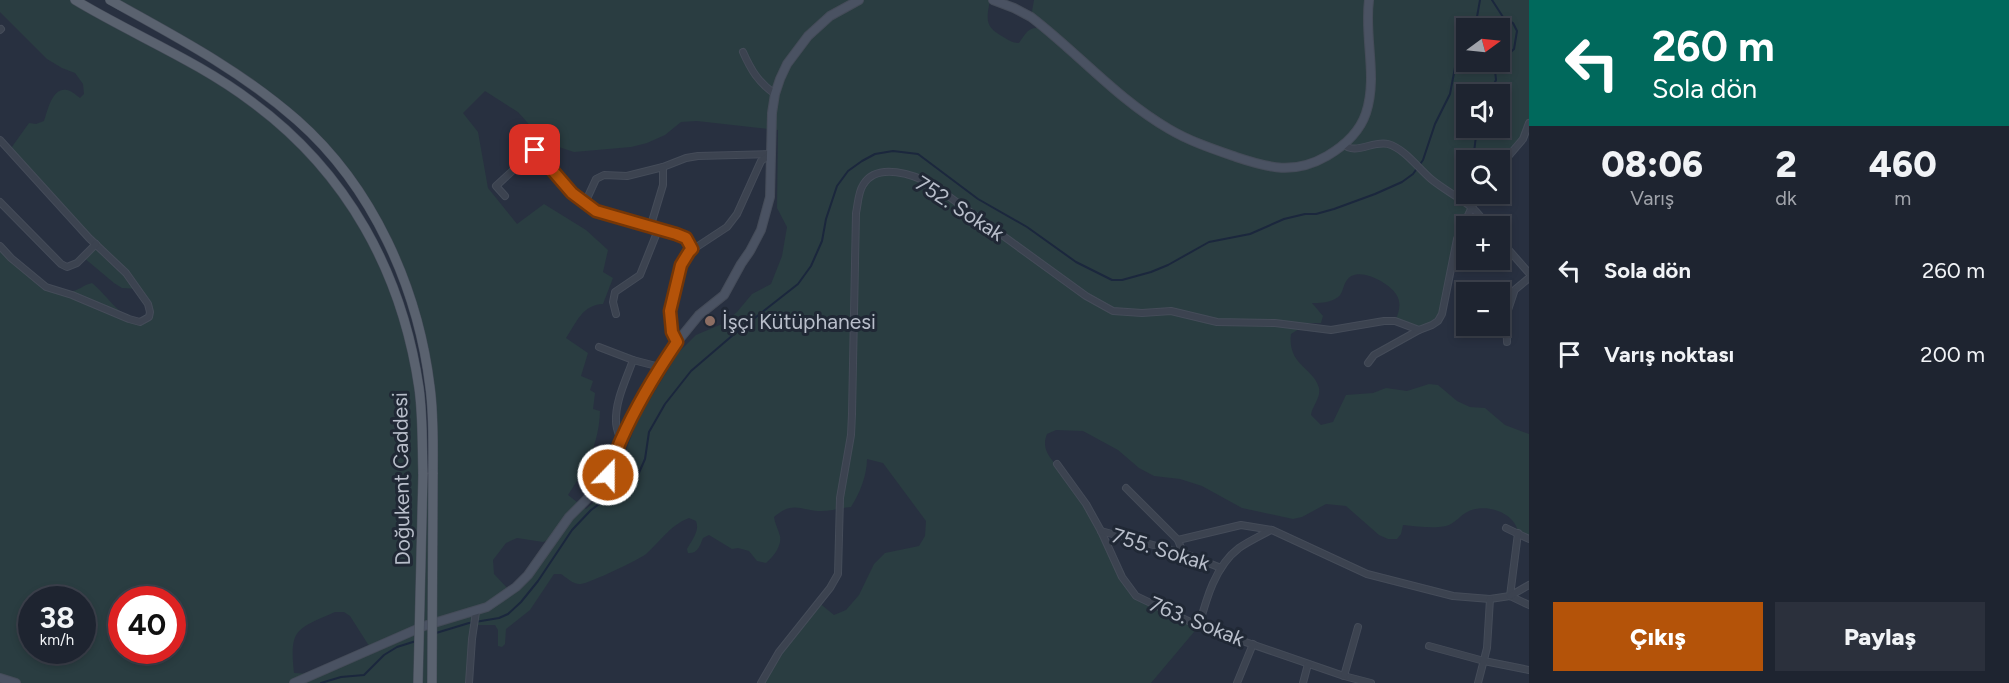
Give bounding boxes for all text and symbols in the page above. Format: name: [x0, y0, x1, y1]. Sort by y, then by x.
north arrow: [1456, 18, 1510, 72]
map controls: [1456, 18, 1510, 336]
text: 260 m: [1652, 21, 1775, 72]
icon: left: [1553, 24, 1631, 102]
text: Sola dön: [1652, 72, 1757, 105]
button: sound: [1456, 84, 1510, 138]
pin: [509, 124, 560, 175]
icon: arrive: [518, 133, 551, 166]
text: 08:06: [1601, 143, 1703, 186]
text: 2: [1775, 143, 1797, 186]
text: 460: [1869, 143, 1937, 186]
button: search: [1456, 150, 1510, 204]
street label: 752. Sokak: [911, 170, 1010, 246]
text: Varış: [1630, 186, 1674, 210]
text: dk: [1775, 186, 1797, 210]
text: m: [1894, 186, 1911, 210]
button: +: [1456, 216, 1510, 270]
icon: left: [1553, 254, 1586, 287]
text: Sola dön: [1604, 257, 1691, 284]
text: 260 m: [1922, 257, 1985, 284]
button: −: [1456, 282, 1510, 336]
place label: İşçi Kütüphanesi: [722, 309, 876, 334]
marker: İşçi Kütüphanesi: [703, 314, 717, 328]
icon: arrive: [1553, 338, 1586, 371]
text: Varış noktası: [1604, 341, 1734, 368]
text: 200 m: [1920, 341, 1985, 368]
street label: Doğukent Caddesi: [387, 392, 415, 566]
position arrow: [576, 443, 640, 507]
street label: 755. Sokak: [1109, 522, 1214, 576]
speed limit sign: 40: [108, 586, 186, 664]
street label: 763. Sokak: [1146, 591, 1249, 652]
text: 38: [39, 599, 75, 636]
button: Çıkış: [1553, 602, 1763, 671]
button: Paylaş: [1775, 602, 1985, 671]
text: km/h: [40, 631, 74, 649]

